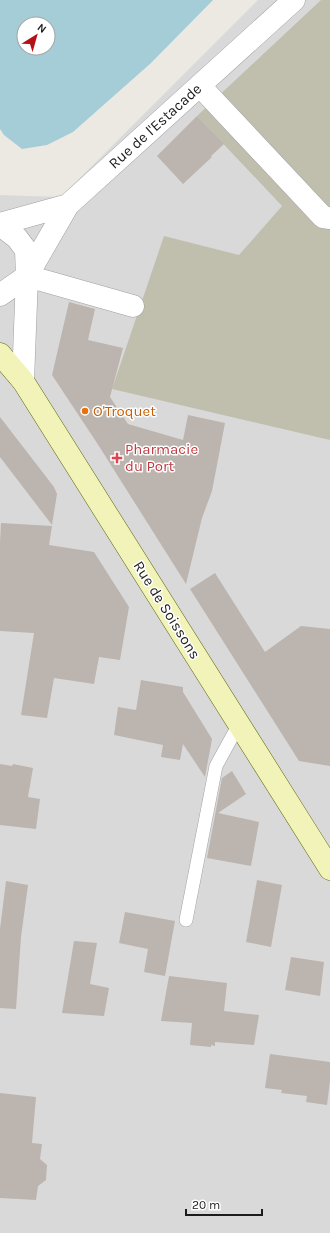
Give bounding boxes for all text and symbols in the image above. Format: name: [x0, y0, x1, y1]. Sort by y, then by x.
north arrow: [16, 16, 56, 56]
text: N: [35, 21, 49, 36]
street label: Rue de l'Estacade: [105, 80, 205, 172]
place label: O'Troquet: [93, 402, 156, 420]
marker: O'Troquet: [80, 406, 90, 416]
place label: Pharmacie du Port: [125, 440, 198, 475]
marker: Pharmacie du Port: [112, 453, 122, 463]
street label: Rue de Soissons: [130, 558, 204, 662]
scale bar: [186, 1191, 262, 1217]
text: 20 m: [192, 1198, 220, 1212]

